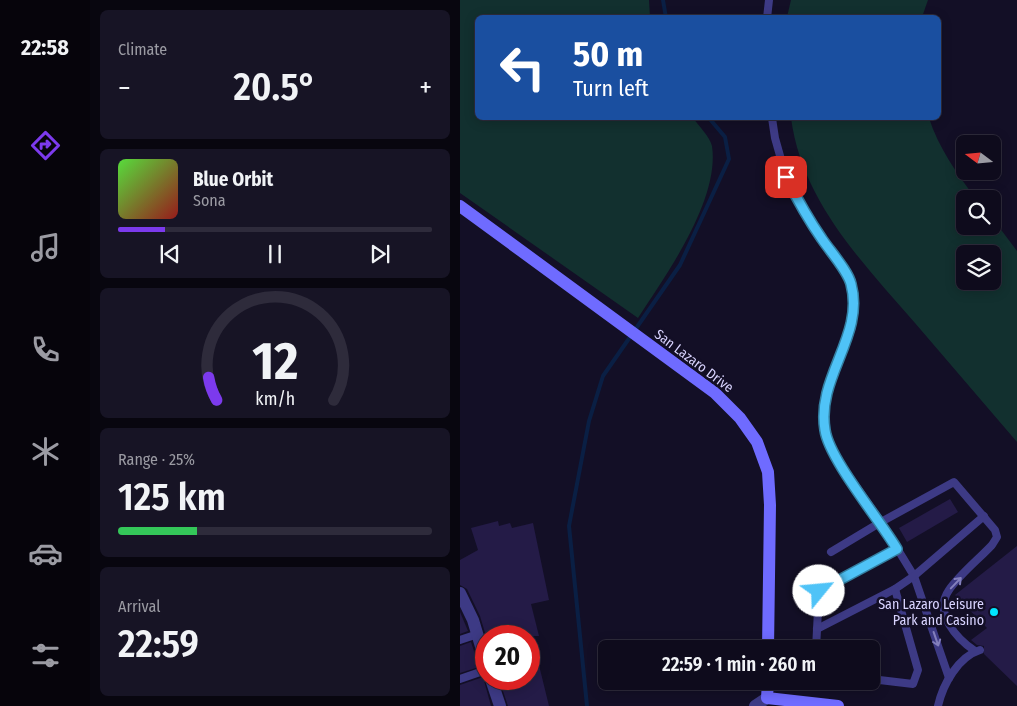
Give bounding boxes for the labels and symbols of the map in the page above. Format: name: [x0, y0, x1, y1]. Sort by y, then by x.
north arrow: [956, 135, 1001, 180]
pin: [765, 156, 807, 198]
street label: San Lazaro Drive: [651, 326, 737, 396]
position arrow: [792, 564, 844, 616]
one-way arrow: [949, 577, 962, 589]
place label: San Lazaro Leisure Park and Casino: [878, 596, 984, 629]
marker: San Lazaro Leisure Park and Casino: [988, 606, 1000, 618]
speed limit sign: 20: [475, 625, 540, 690]
one-way arrow: [932, 631, 941, 646]

